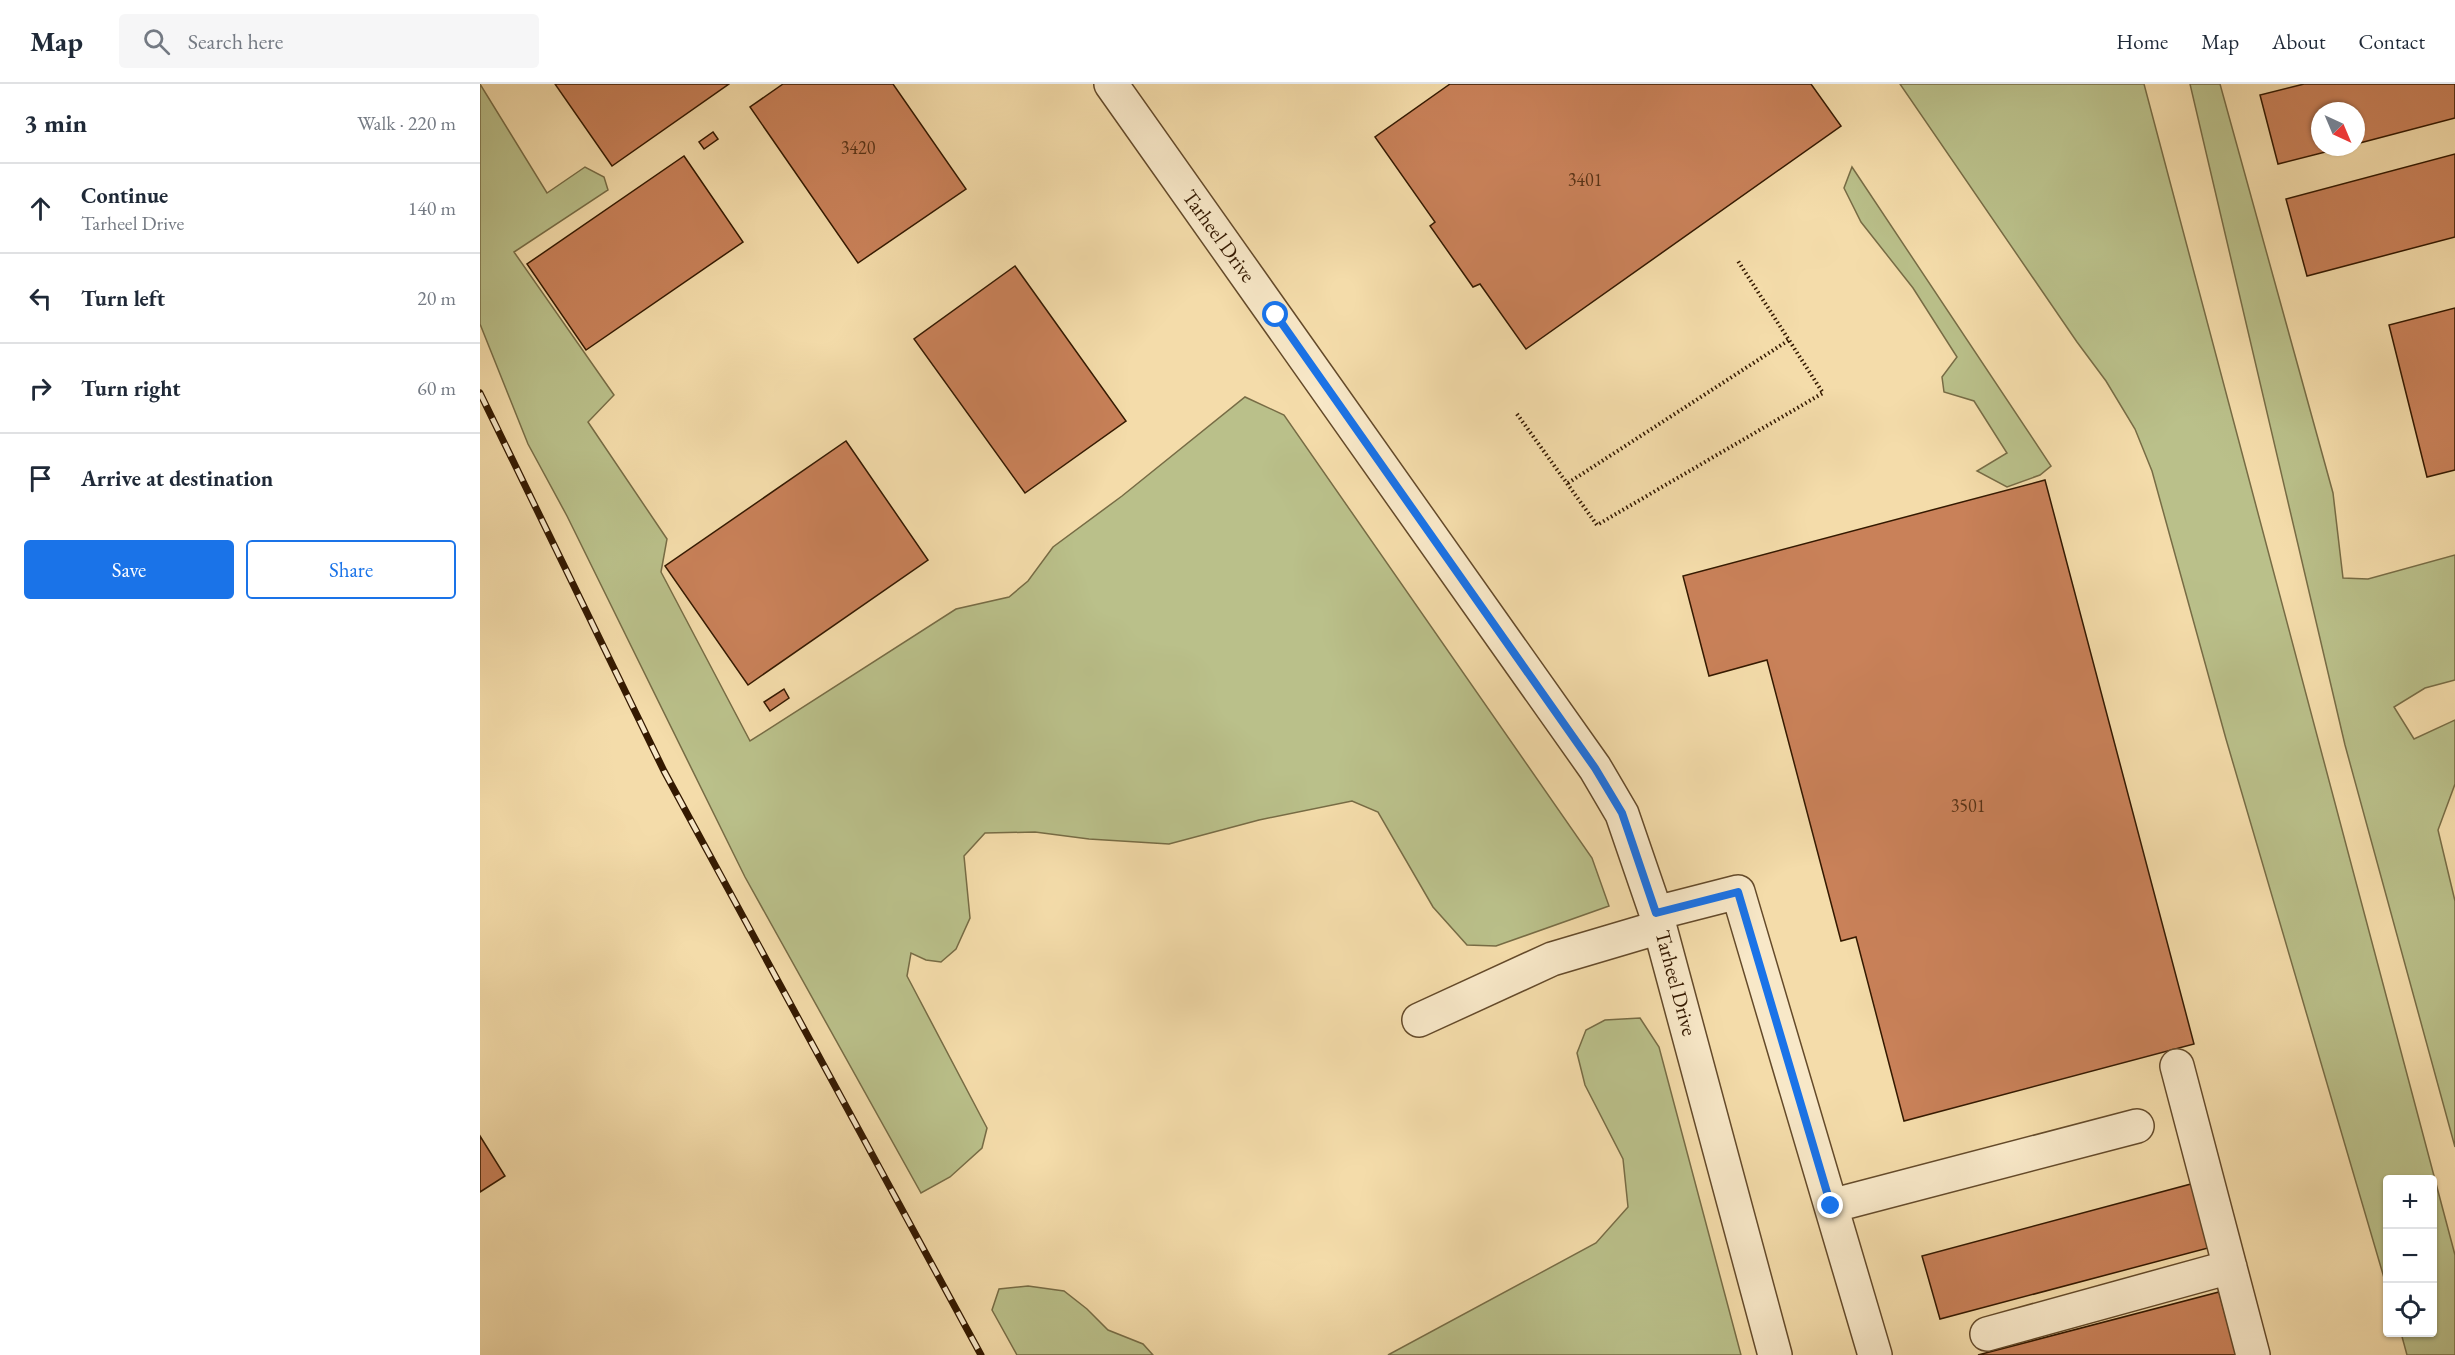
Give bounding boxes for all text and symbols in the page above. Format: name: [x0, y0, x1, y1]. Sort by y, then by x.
search box: [119, 14, 539, 68]
text: Map: [30, 23, 83, 59]
icon: search: [140, 25, 173, 58]
text: Search here: [188, 27, 283, 56]
text: Home: [2116, 28, 2168, 55]
text: Map: [2201, 28, 2239, 55]
text: About: [2272, 28, 2325, 55]
text: Contact: [2358, 28, 2425, 55]
north arrow: [2311, 102, 2365, 156]
text: 3 min: [24, 106, 87, 140]
text: Walk · 220 m: [357, 110, 456, 136]
house number: 3420: [841, 136, 876, 159]
house number: 3401: [1568, 168, 1602, 191]
text: Continue: [81, 181, 168, 210]
street label: Tarheel Drive: [1177, 184, 1262, 287]
icon: ahead: [24, 192, 57, 225]
text: 140 m: [408, 195, 456, 221]
text: Tarheel Drive: [81, 210, 184, 236]
icon: left: [24, 282, 57, 315]
text: Turn left: [81, 284, 165, 313]
text: 20 m: [417, 285, 456, 311]
route start: [1262, 301, 1288, 327]
icon: right: [24, 372, 57, 405]
text: Turn right: [81, 374, 180, 403]
text: 60 m: [417, 375, 456, 401]
icon: arrive: [24, 462, 57, 495]
text: Arrive at destination: [81, 464, 273, 493]
button: Save: [24, 540, 234, 599]
button: Share: [246, 540, 456, 599]
house number: 3501: [1951, 794, 1985, 817]
street label: Tarheel Drive: [1649, 927, 1704, 1039]
map controls: [2383, 1175, 2437, 1337]
button: +: [2383, 1175, 2437, 1229]
route end: [1817, 1192, 1843, 1218]
button: −: [2383, 1229, 2437, 1283]
button: locate: [2383, 1283, 2437, 1337]

